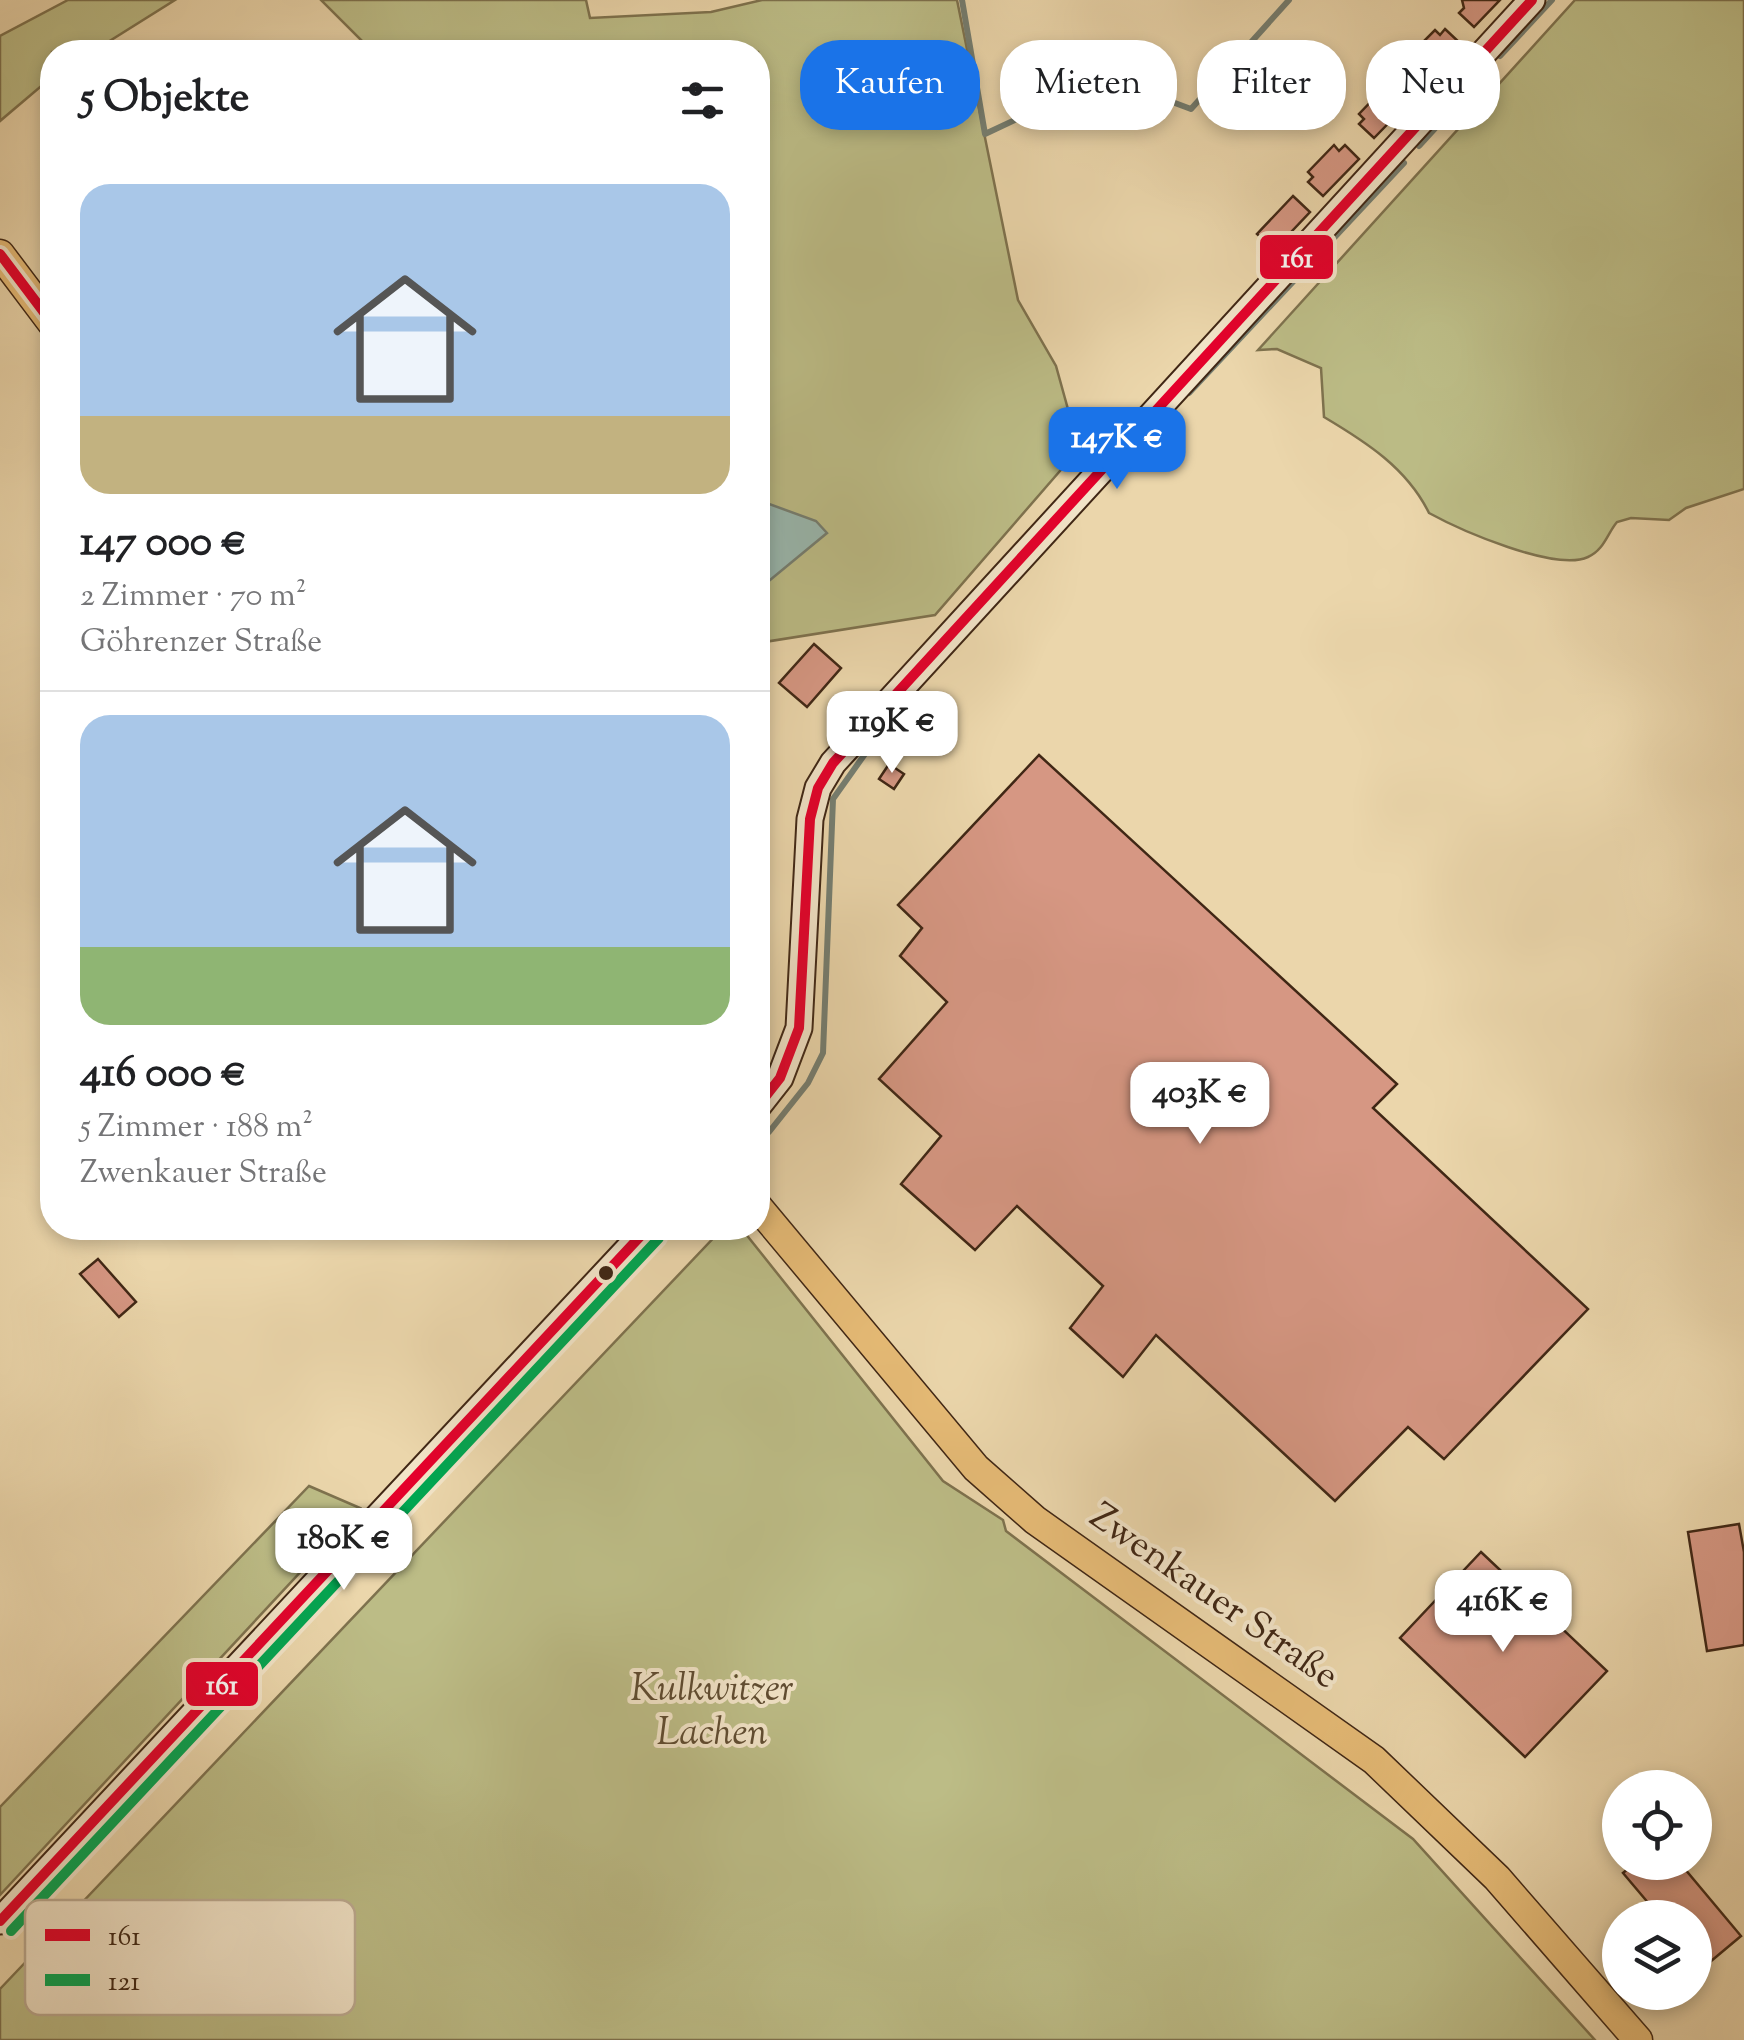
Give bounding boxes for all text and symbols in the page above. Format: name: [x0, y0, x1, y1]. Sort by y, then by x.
chip: Kaufen: [800, 40, 980, 130]
chip: Mieten: [1000, 40, 1177, 130]
chip: Filter: [1197, 40, 1346, 130]
chip: Neu: [1366, 40, 1500, 130]
text: 5 Objekte: [80, 70, 249, 130]
icon: filters: [675, 73, 730, 128]
line badge: 161: [1258, 233, 1335, 281]
text: 161: [1281, 240, 1314, 280]
icon: home: [315, 249, 495, 429]
pin: 147K €: [1036, 407, 1198, 492]
text: 147K €: [1071, 416, 1163, 462]
text: 147 000 €: [80, 514, 247, 574]
text: 2 Zimmer · 70 m²: [80, 574, 307, 620]
text: Göhrenzer Straße: [80, 620, 322, 666]
pin: 119K €: [811, 691, 973, 776]
text: 119K €: [849, 700, 935, 746]
icon: home: [315, 780, 495, 960]
text: 416 000 €: [80, 1045, 247, 1105]
pin: 403K €: [1119, 1062, 1281, 1147]
text: 403K €: [1152, 1071, 1248, 1117]
text: 5 Zimmer · 188 m²: [80, 1105, 313, 1151]
text: Zwenkauer Straße: [80, 1151, 327, 1197]
unlabelled marker: [596, 1263, 616, 1283]
street label: Zwenkauer Straße: [1077, 1492, 1349, 1704]
pin: 180K €: [263, 1508, 425, 1593]
text: 180K €: [297, 1517, 391, 1563]
pin: 416K €: [1422, 1570, 1584, 1655]
text: 416K €: [1457, 1579, 1549, 1625]
line badge: 161: [184, 1660, 260, 1708]
park label: Kulkwitzer Lachen: [631, 1664, 793, 1762]
text: 161: [206, 1667, 239, 1707]
map controls: [1602, 1770, 1712, 2010]
button: locate: [1602, 1770, 1712, 1880]
legend: [25, 1900, 355, 2015]
button: layers: [1602, 1900, 1712, 2010]
text: 161: [108, 1918, 141, 1958]
text: 121: [108, 1963, 140, 2003]

